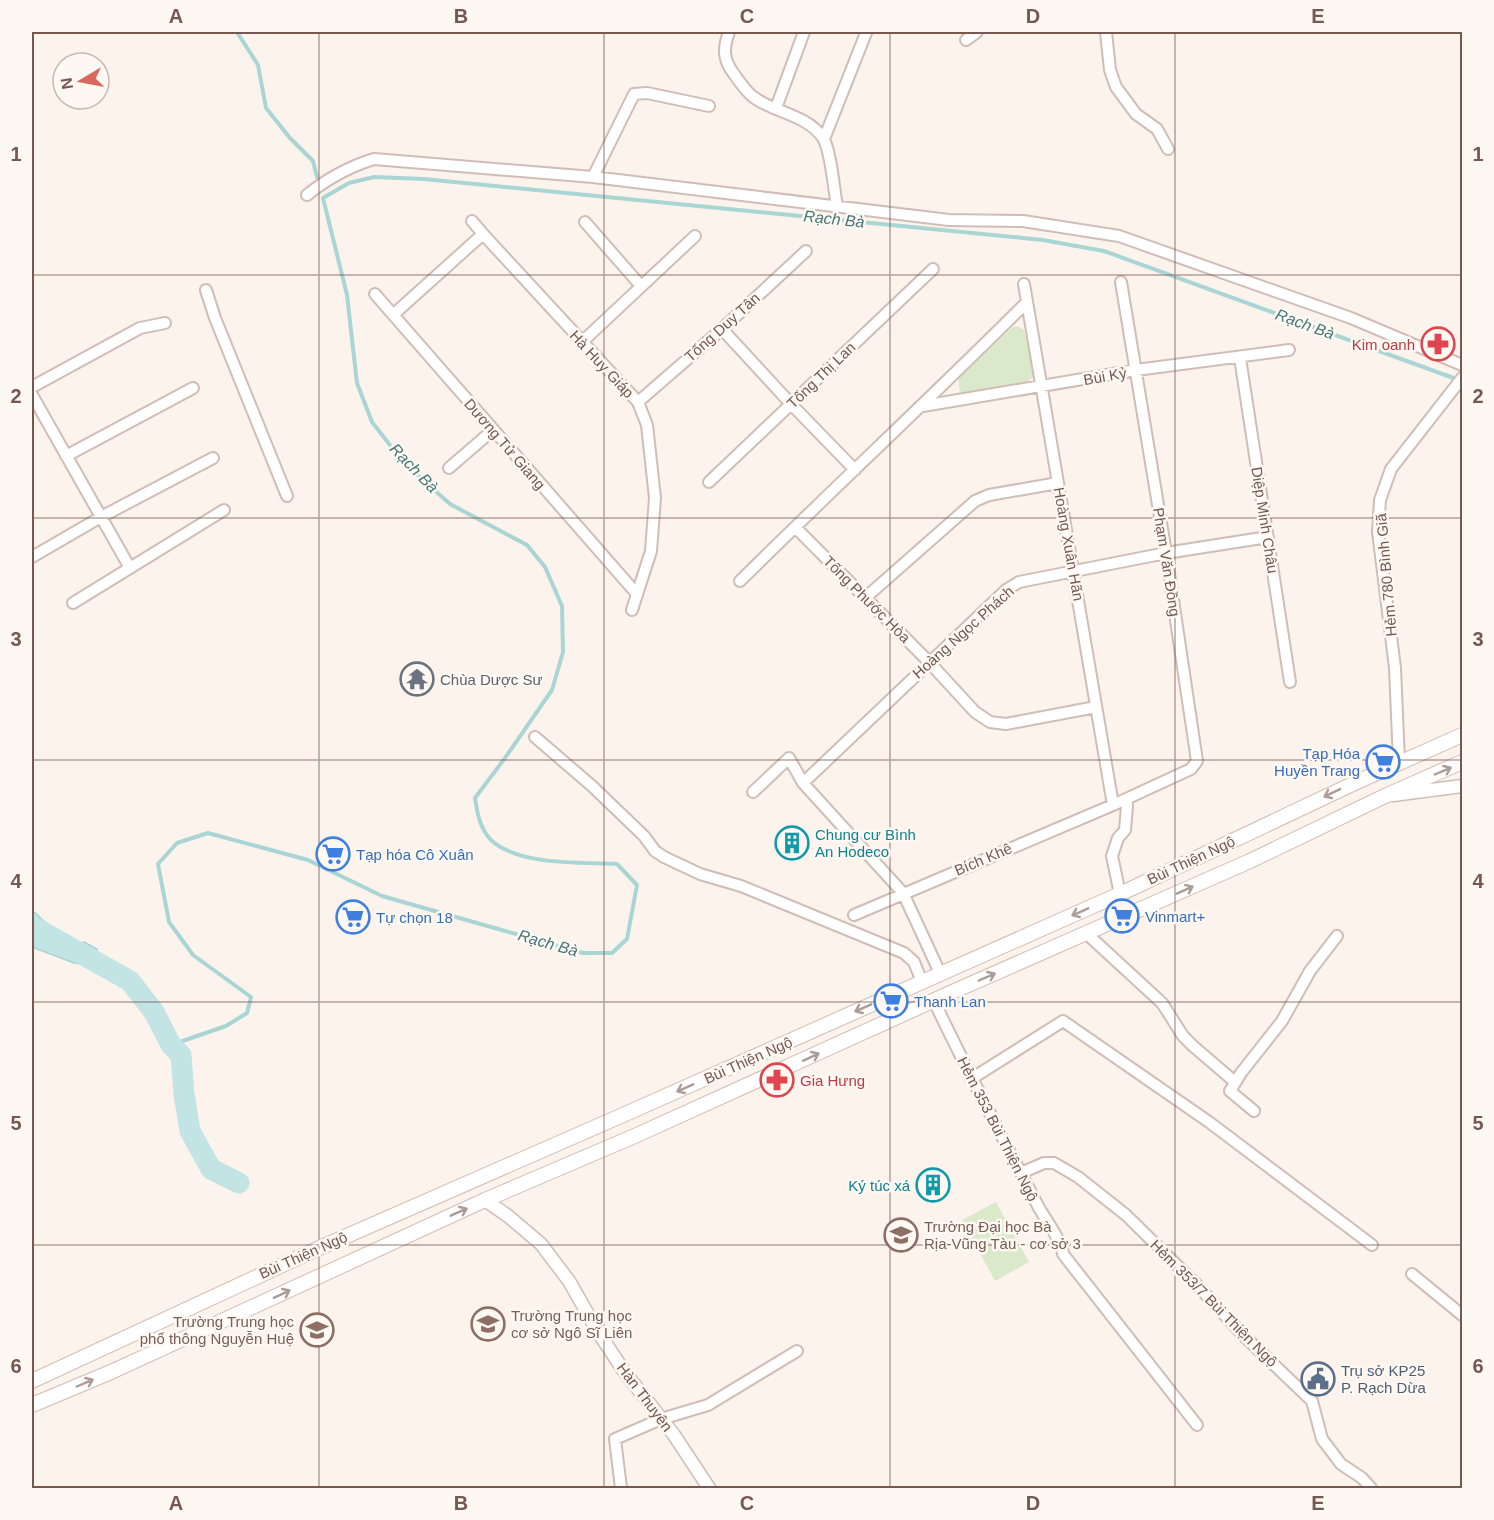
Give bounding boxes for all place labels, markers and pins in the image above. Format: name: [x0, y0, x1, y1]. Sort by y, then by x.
pharmacy icon: Kim oanh: [1420, 326, 1456, 362]
place label: Kim oanh: [1352, 336, 1415, 353]
temple icon: Chùa Dược Sư: [399, 661, 435, 697]
place label: Chùa Dược Sư: [440, 671, 542, 688]
supermarket icon: Tạp Hóa Huyền Trang: [1365, 744, 1401, 780]
place label: Tạp Hóa Huyền Trang: [1274, 745, 1361, 779]
building icon: Chung cư Bình An Hodeco: [774, 825, 810, 861]
place label: Chung cư Bình An Hodeco: [815, 826, 916, 860]
supermarket icon: Tạp hóa Cô Xuân: [315, 836, 351, 872]
place label: Tạp hóa Cô Xuân: [356, 846, 474, 863]
supermarket icon: Vinmart+: [1104, 898, 1140, 934]
supermarket icon: Tự chọn 18: [335, 899, 371, 935]
place label: Vinmart+: [1145, 908, 1205, 925]
place label: Tự chọn 18: [376, 909, 453, 926]
supermarket icon: Thanh Lan: [873, 983, 909, 1019]
place label: Thanh Lan: [914, 993, 986, 1010]
pharmacy icon: Gia Hưng: [759, 1062, 795, 1098]
place label: Gia Hưng: [800, 1072, 865, 1089]
building icon: Ký túc xá: [915, 1167, 951, 1203]
place label: Ký túc xá: [848, 1177, 911, 1194]
school or university icon: Trường Đại học Bà Rịa-Vũng Tàu - cơ sở 3: [883, 1217, 919, 1253]
place label: Trường Đại học Bà Rịa-Vũng Tàu - cơ sở 3: [924, 1218, 1081, 1252]
school or university icon: Trường Trung học cơ sở Ngô Sĩ Liên: [470, 1306, 506, 1342]
place label: Trường Trung học cơ sở Ngô Sĩ Liên: [511, 1307, 633, 1341]
school or university icon: Trường Trung học phổ thông Nguyễn Huệ: [299, 1312, 335, 1348]
place label: Trường Trung học phổ thông Nguyễn Huệ: [140, 1313, 294, 1347]
public building icon: Trụ sở KP25 P. Rạch Dừa: [1300, 1361, 1336, 1397]
place label: Trụ sở KP25 P. Rạch Dừa: [1341, 1362, 1426, 1396]

